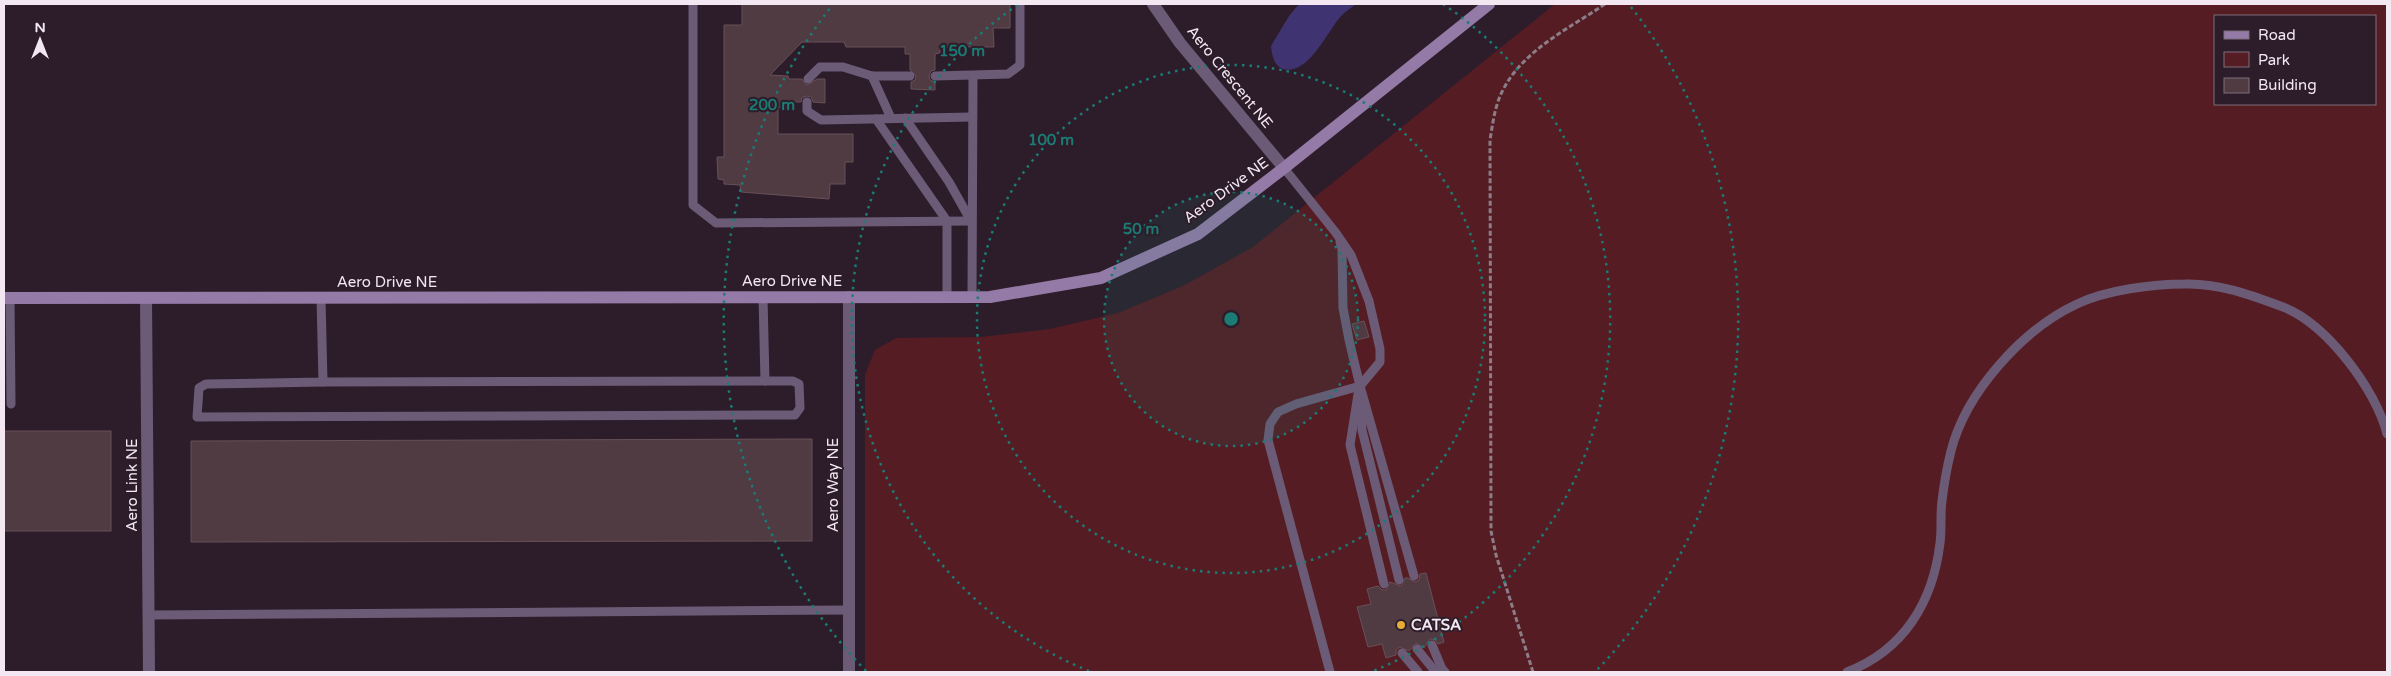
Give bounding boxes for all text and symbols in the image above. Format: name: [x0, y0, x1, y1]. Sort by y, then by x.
north arrow: [15, 15, 65, 65]
legend: [2214, 15, 2376, 105]
text: N: [34, 19, 46, 36]
street label: Aero Crescent NE: [1183, 22, 1277, 132]
text: Road: [2258, 26, 2296, 44]
text: 150 m: [939, 42, 985, 60]
text: Park: [2258, 51, 2290, 69]
text: Building: [2258, 76, 2317, 94]
text: 200 m: [749, 96, 795, 114]
text: 100 m: [1028, 131, 1074, 149]
street label: Aero Drive NE: [1180, 153, 1272, 227]
text: 50 m: [1123, 220, 1159, 238]
street label: Aero Drive NE: [742, 272, 842, 290]
street label: Aero Drive NE: [337, 273, 437, 291]
centre of rings: [1222, 310, 1240, 328]
street label: Aero Link NE: [123, 438, 141, 532]
street label: Aero Way NE: [824, 438, 842, 532]
place label: CATSA: [1411, 616, 1461, 634]
marker: CATSA: [1395, 619, 1407, 631]

